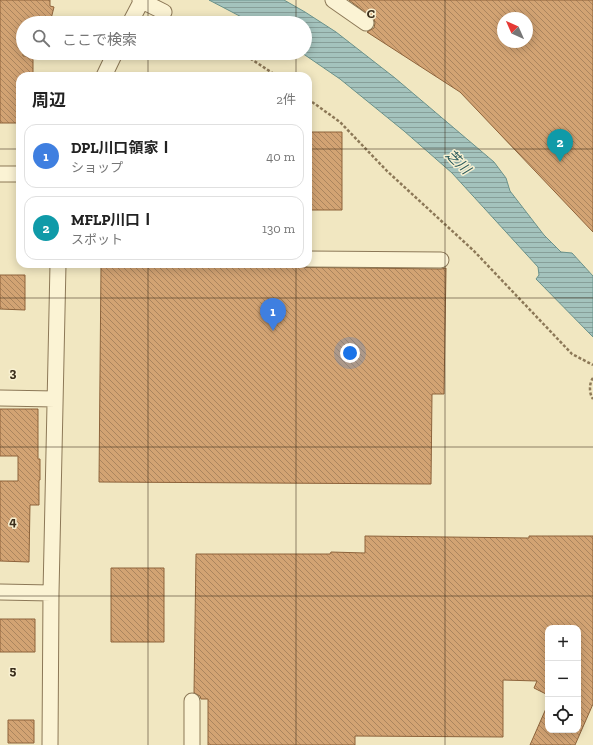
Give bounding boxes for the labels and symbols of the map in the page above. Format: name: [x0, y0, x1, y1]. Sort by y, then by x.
text: C: [367, 6, 375, 21]
north arrow: [497, 12, 533, 48]
pin: 2: [547, 129, 573, 162]
water label: 芝川: [442, 146, 475, 179]
pin: 1: [260, 298, 286, 331]
your location: [340, 343, 360, 363]
text: 3: [10, 365, 17, 380]
text: 4: [9, 514, 17, 529]
text: 5: [10, 663, 17, 678]

